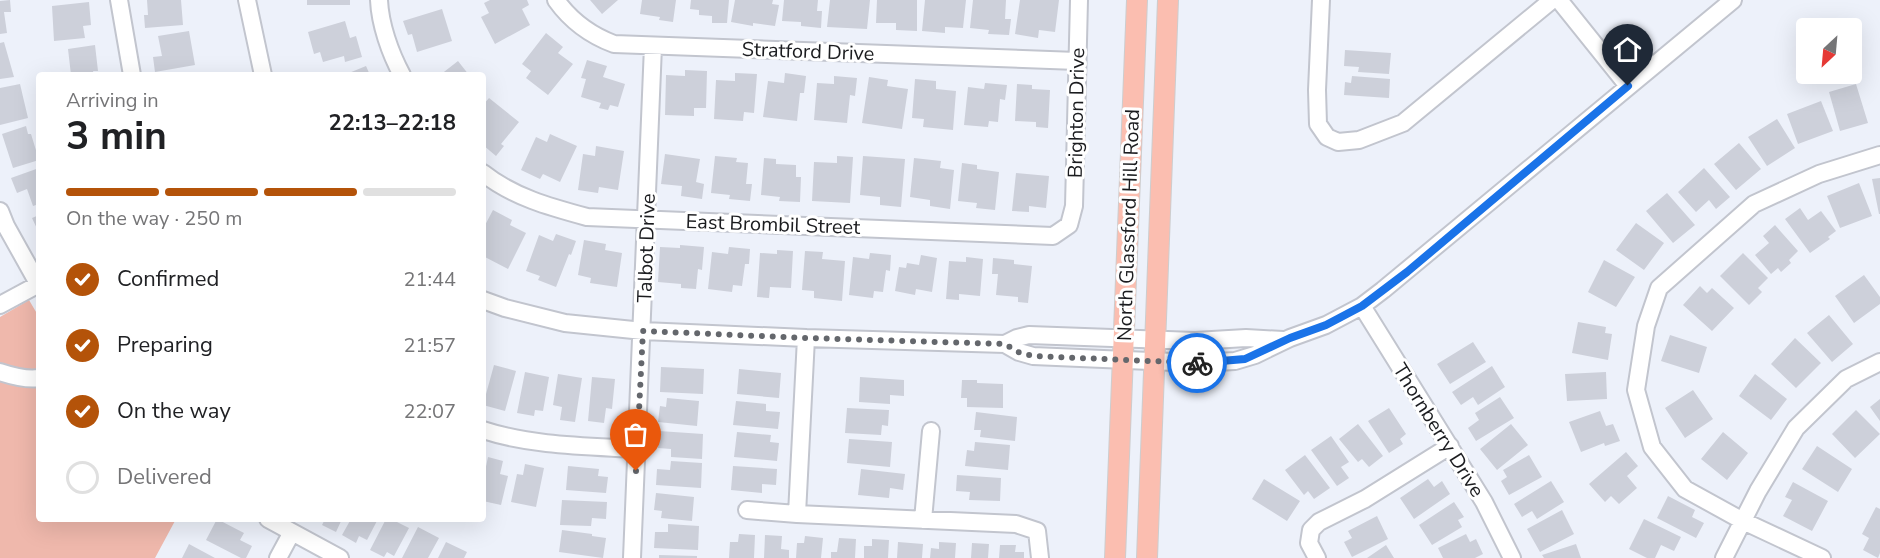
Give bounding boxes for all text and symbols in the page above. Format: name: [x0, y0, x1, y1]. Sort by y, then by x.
north arrow: [1796, 18, 1862, 84]
map controls: [1796, 18, 1862, 84]
pin: [1602, 24, 1653, 86]
icon: home: [1611, 33, 1644, 66]
street label: Stratford Drive: [741, 36, 875, 67]
street label: Brighton Drive: [1062, 48, 1091, 178]
text: Arriving in: [66, 87, 159, 114]
text: 22:13–22:18: [328, 108, 456, 138]
street label: North Glassford Hill Road: [1111, 109, 1146, 341]
text: 3 min: [66, 110, 167, 163]
street label: Talbot Drive: [631, 193, 662, 303]
text: On the way · 250 m: [66, 205, 242, 232]
street label: East Brombil Street: [685, 208, 862, 241]
icon: check: [66, 263, 99, 296]
text: Confirmed: [117, 264, 219, 294]
text: 21:44: [403, 266, 456, 293]
icon: check: [66, 329, 99, 362]
text: Preparing: [117, 330, 213, 360]
text: 21:57: [403, 332, 456, 359]
courier: [1167, 333, 1227, 393]
icon: bike: [1181, 347, 1214, 380]
street label: Thornberry Drive: [1387, 358, 1491, 502]
icon: check: [66, 395, 99, 428]
text: On the way: [117, 396, 231, 426]
text: 22:07: [403, 398, 456, 425]
pin: [610, 409, 661, 471]
icon: bag: [619, 418, 652, 451]
text: Delivered: [117, 462, 212, 492]

